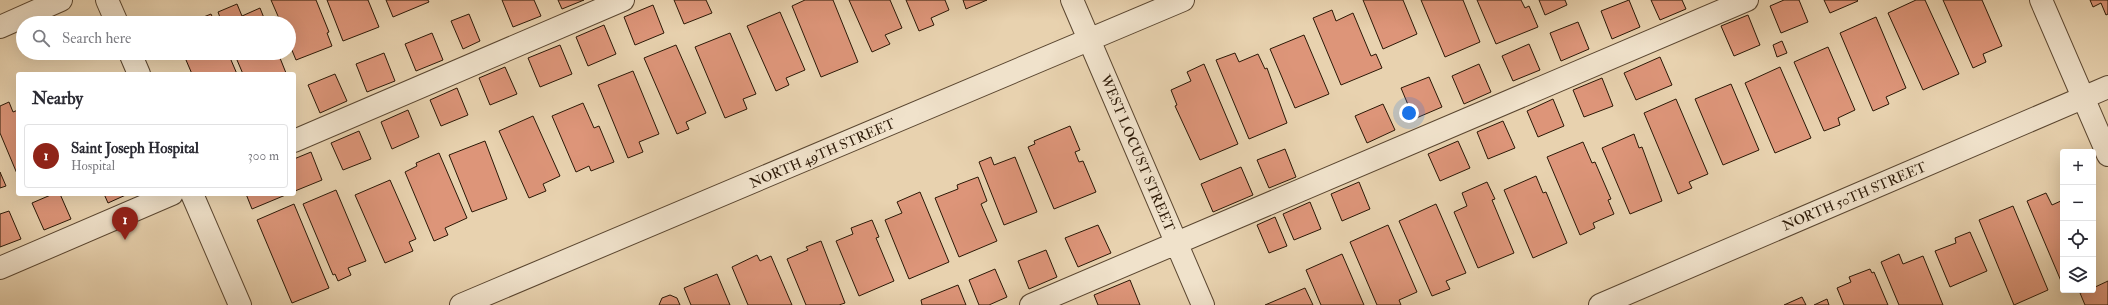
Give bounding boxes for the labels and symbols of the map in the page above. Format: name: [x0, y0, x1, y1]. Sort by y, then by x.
street label: WEST LOCUST STREET: [1096, 71, 1179, 235]
your location: [1399, 103, 1419, 123]
street label: NORTH 49TH STREET: [747, 115, 898, 192]
street label: NORTH 50TH STREET: [1780, 158, 1929, 235]
pin: 1: [112, 207, 138, 240]

